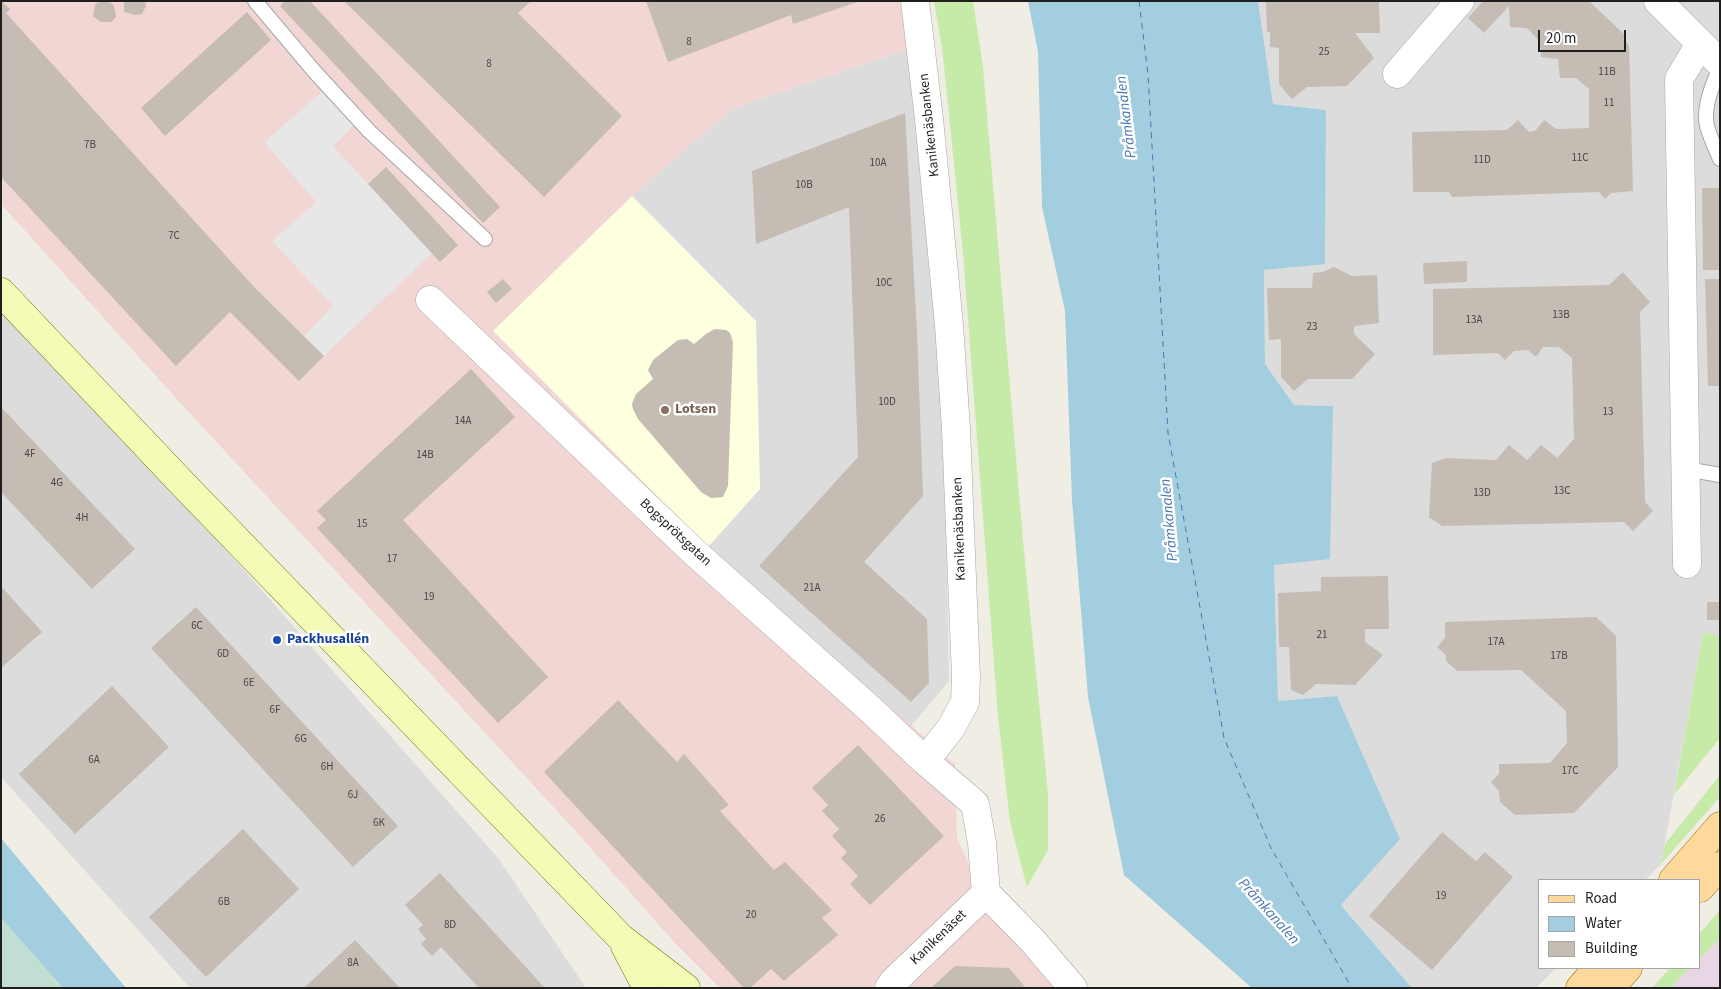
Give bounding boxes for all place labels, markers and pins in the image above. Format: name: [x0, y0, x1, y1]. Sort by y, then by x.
place label: Lotsen: [675, 402, 716, 418]
marker: Lotsen: [659, 404, 671, 416]
place label: Packhusallén: [287, 632, 369, 648]
marker: Packhusallén: [271, 634, 283, 646]

